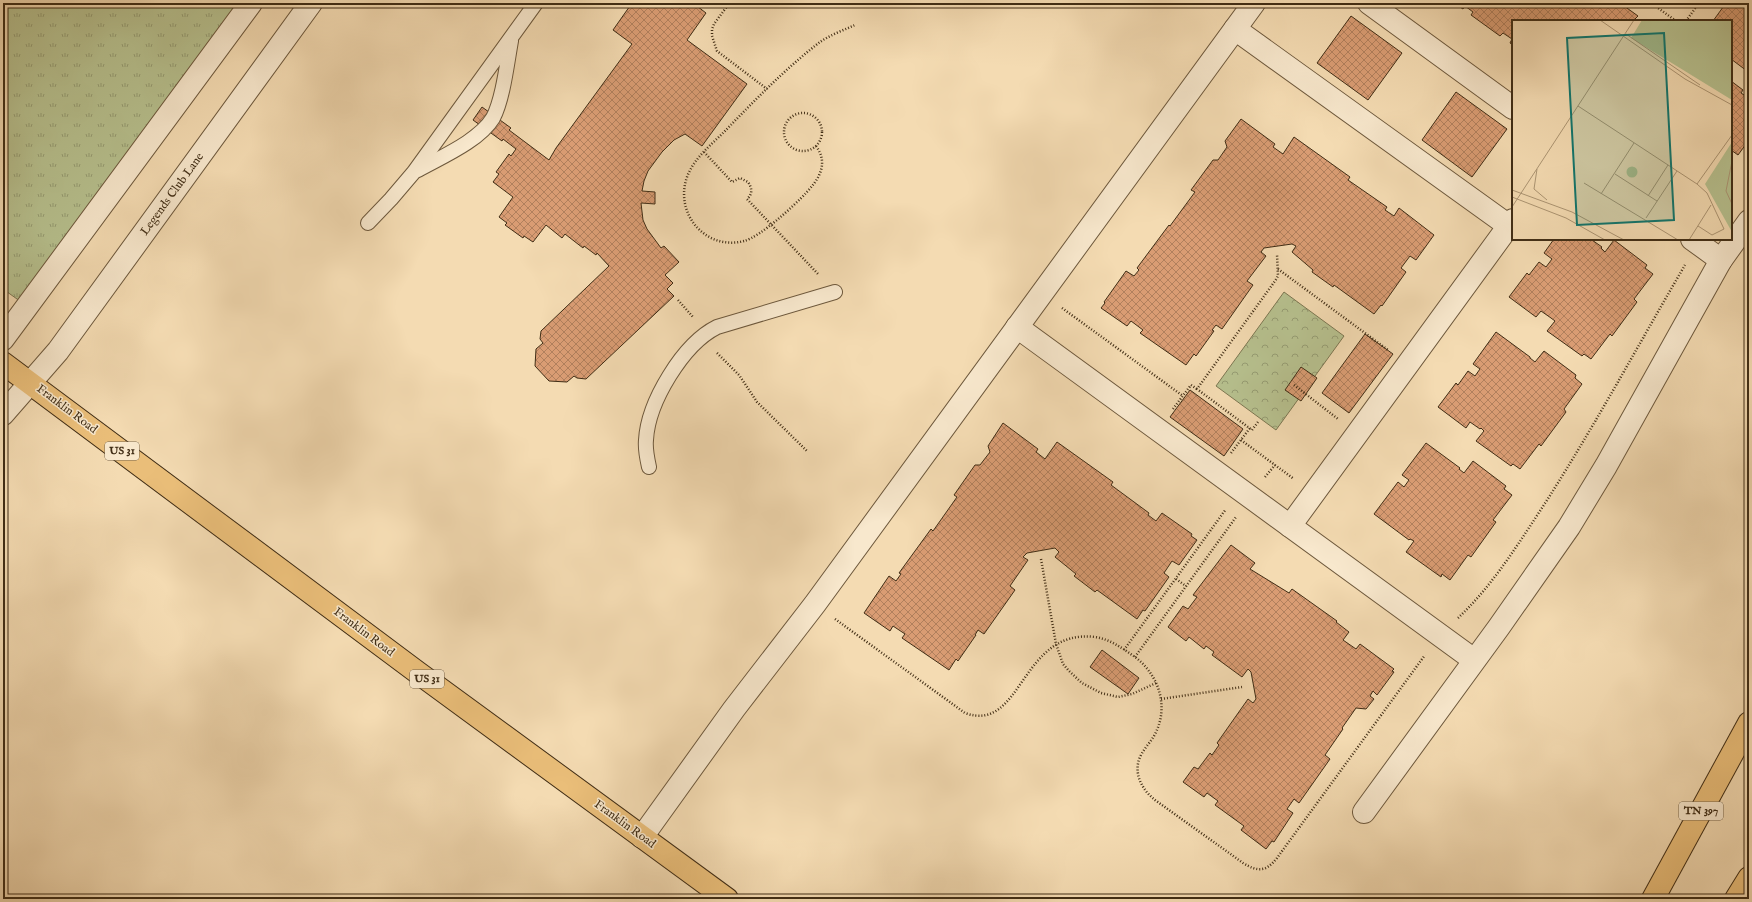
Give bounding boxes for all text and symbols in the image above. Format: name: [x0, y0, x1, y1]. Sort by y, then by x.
inset map: [1512, 20, 1732, 240]
street label: Legends Club Lane: [137, 149, 207, 238]
street label: Franklin Road: [34, 381, 101, 437]
road number: US 31: [105, 442, 139, 460]
street label: Franklin Road: [331, 604, 398, 660]
road number: US 31: [410, 670, 444, 688]
street label: Franklin Road: [591, 797, 659, 852]
road number: TN 397: [1679, 802, 1723, 820]

